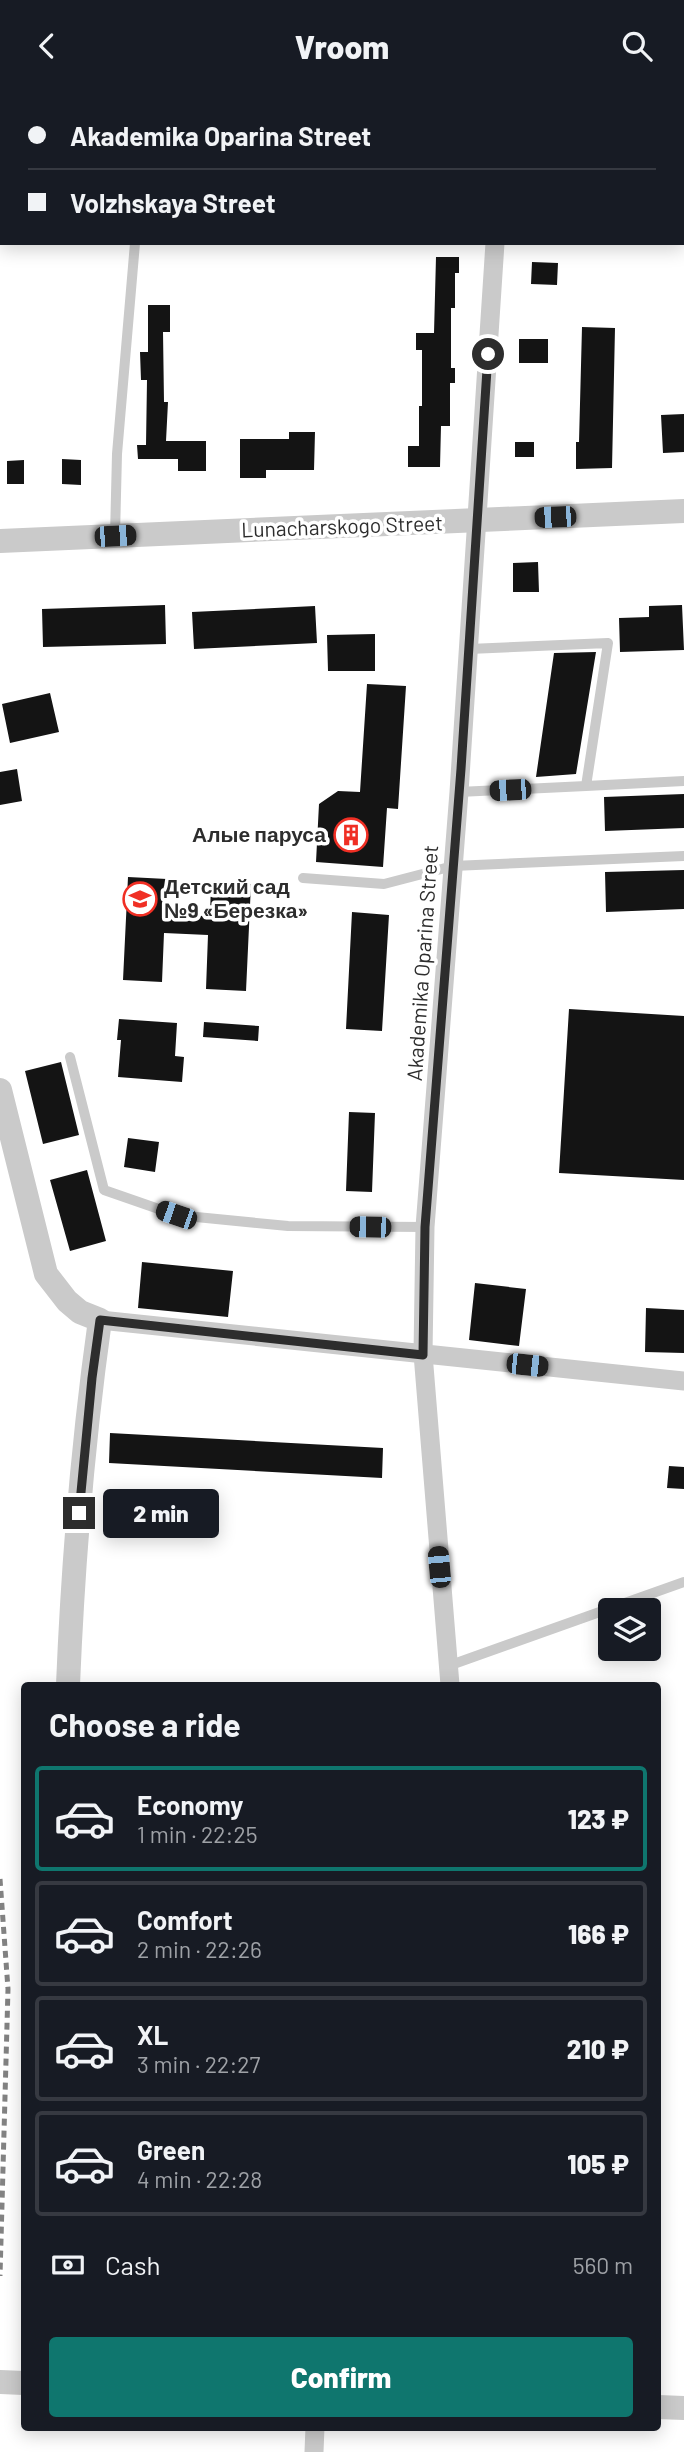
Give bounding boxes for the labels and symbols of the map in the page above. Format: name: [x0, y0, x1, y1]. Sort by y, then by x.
route start: [472, 338, 504, 370]
car: [534, 506, 577, 528]
street label: Lunacharskogo Street: [241, 509, 443, 542]
car: [94, 524, 137, 548]
car: [489, 778, 532, 802]
building icon: Алые паруса: [332, 816, 370, 854]
place label: Алые паруса: [192, 821, 326, 846]
street label: Akademika Oparina Street: [401, 844, 442, 1082]
place label: Детский сад №9 «Березка»: [164, 873, 308, 922]
school or university icon: Детский сад №9 «Березка»: [121, 880, 159, 918]
car: [153, 1198, 200, 1232]
car: [349, 1216, 392, 1238]
car: [506, 1352, 549, 1378]
callout: 2 min: [104, 1489, 219, 1537]
route end: [63, 1497, 95, 1529]
car: [427, 1545, 452, 1589]

